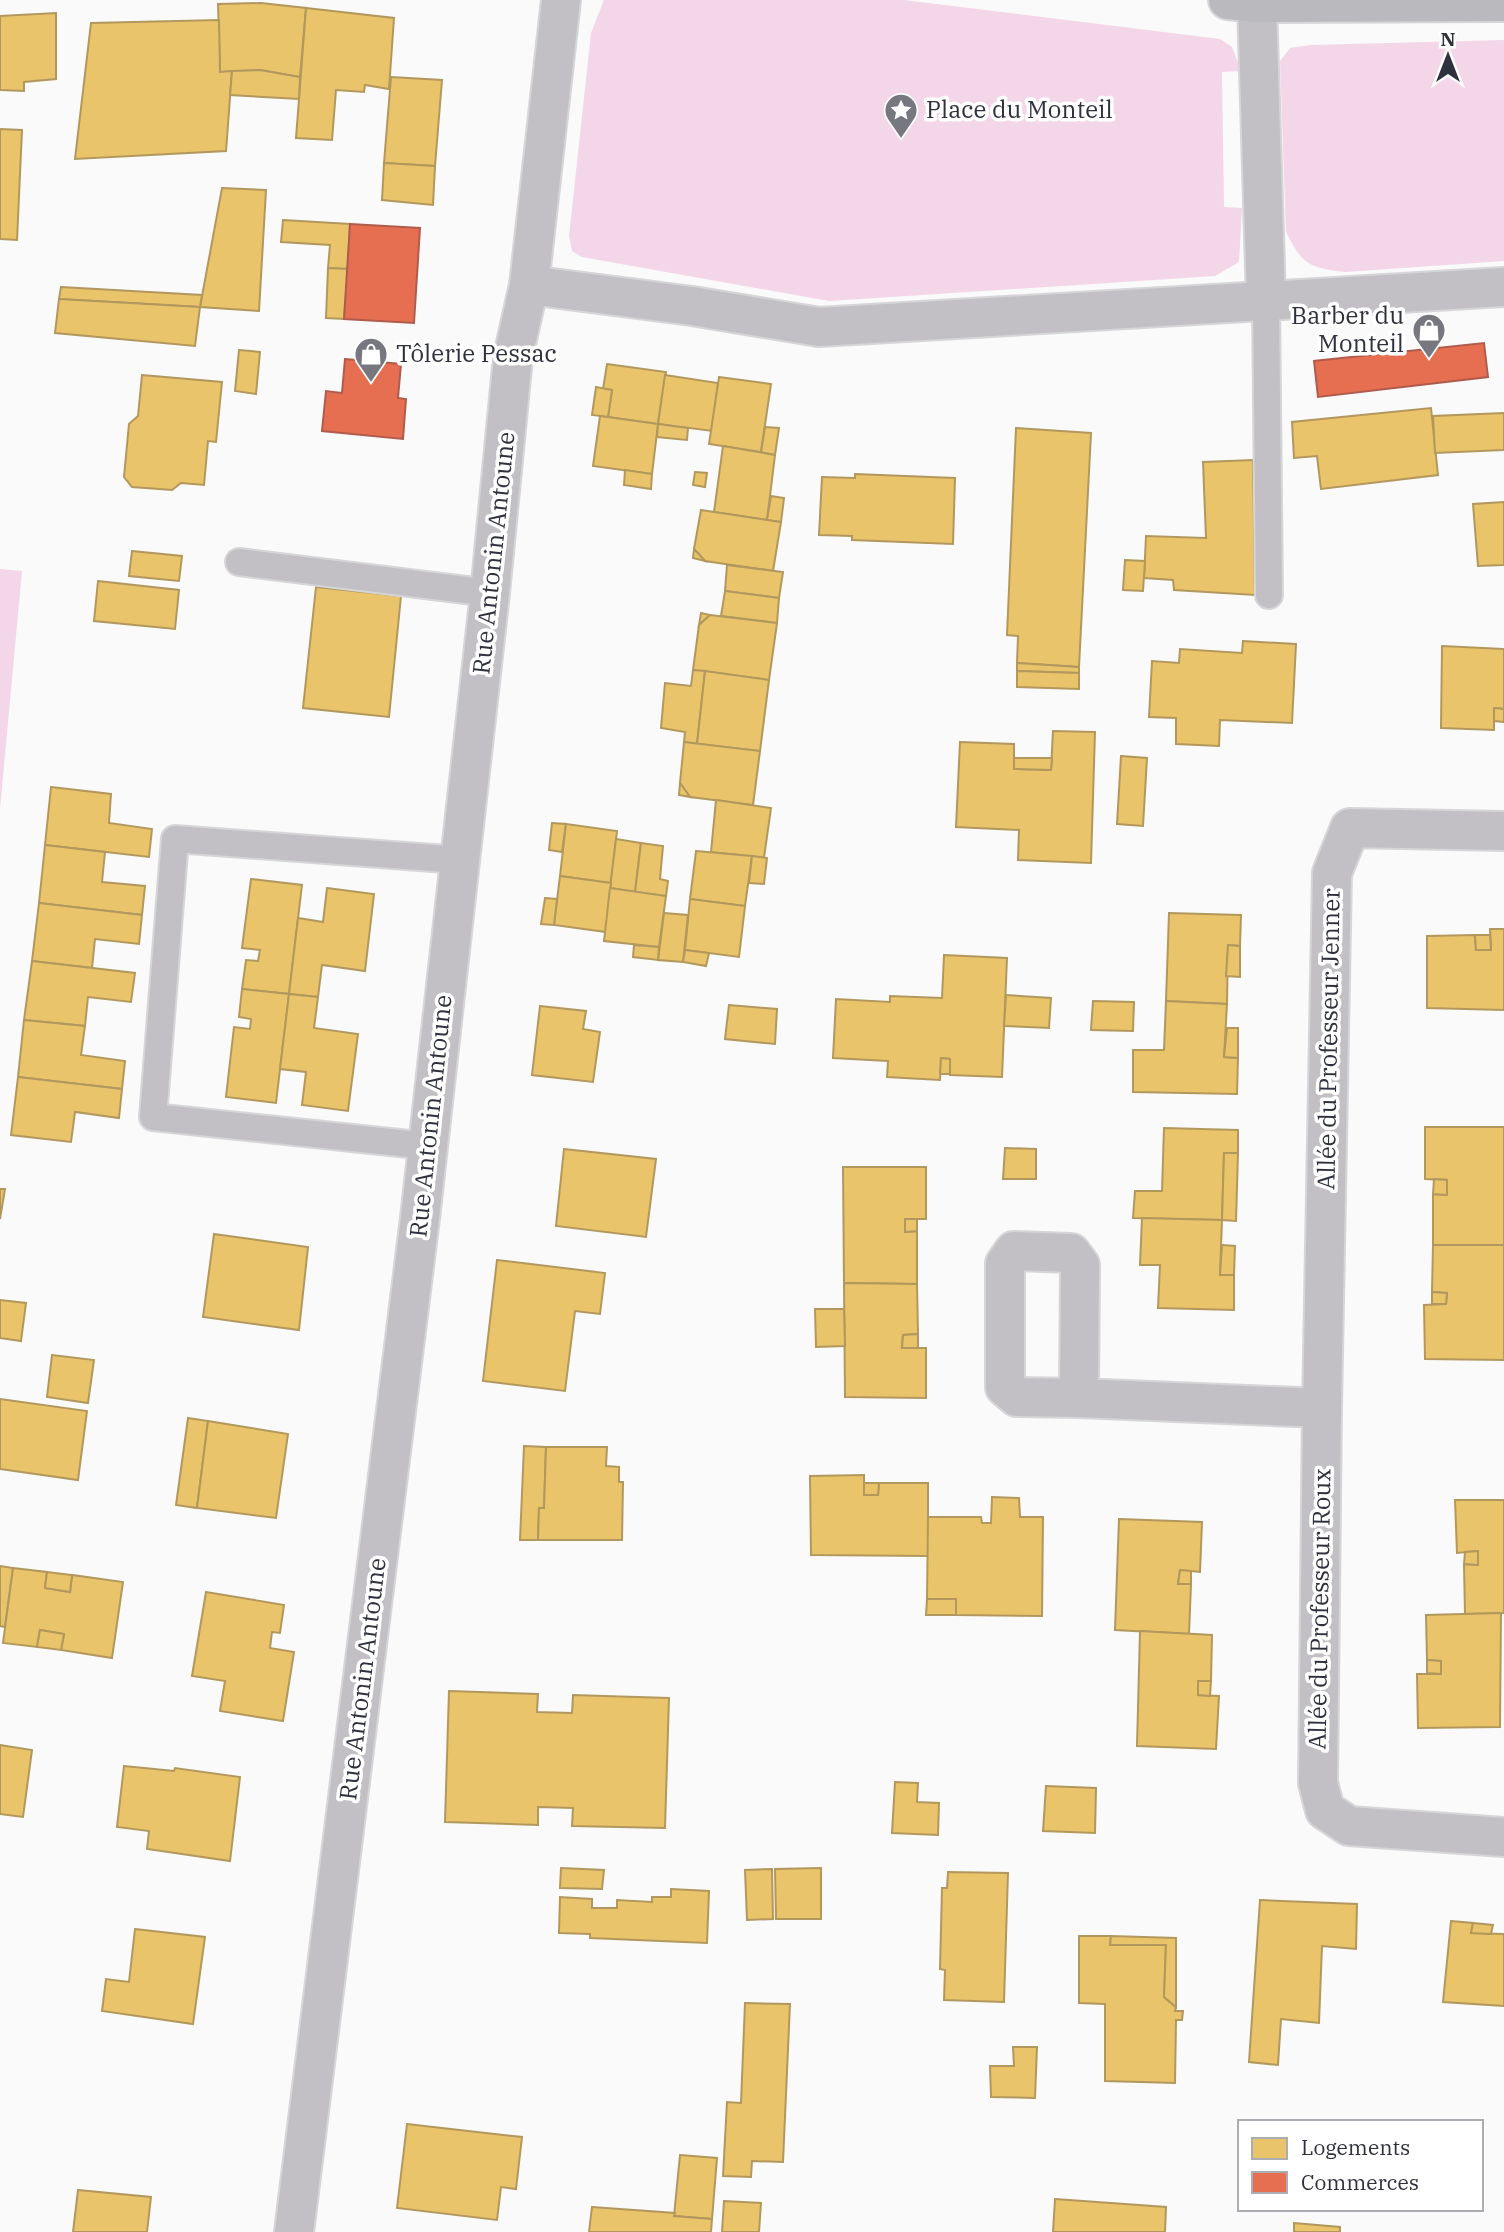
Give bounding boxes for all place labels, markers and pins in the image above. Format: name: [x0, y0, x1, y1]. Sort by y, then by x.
place icon: Place du Monteil: [882, 91, 920, 140]
place label: Place du Monteil: [926, 93, 1113, 125]
place label: Barber du Monteil: [1291, 299, 1404, 359]
shop icon: Barber du Monteil: [1410, 311, 1448, 360]
shop icon: Tôlerie Pessac: [352, 335, 390, 384]
place label: Tôlerie Pessac: [396, 337, 557, 369]

